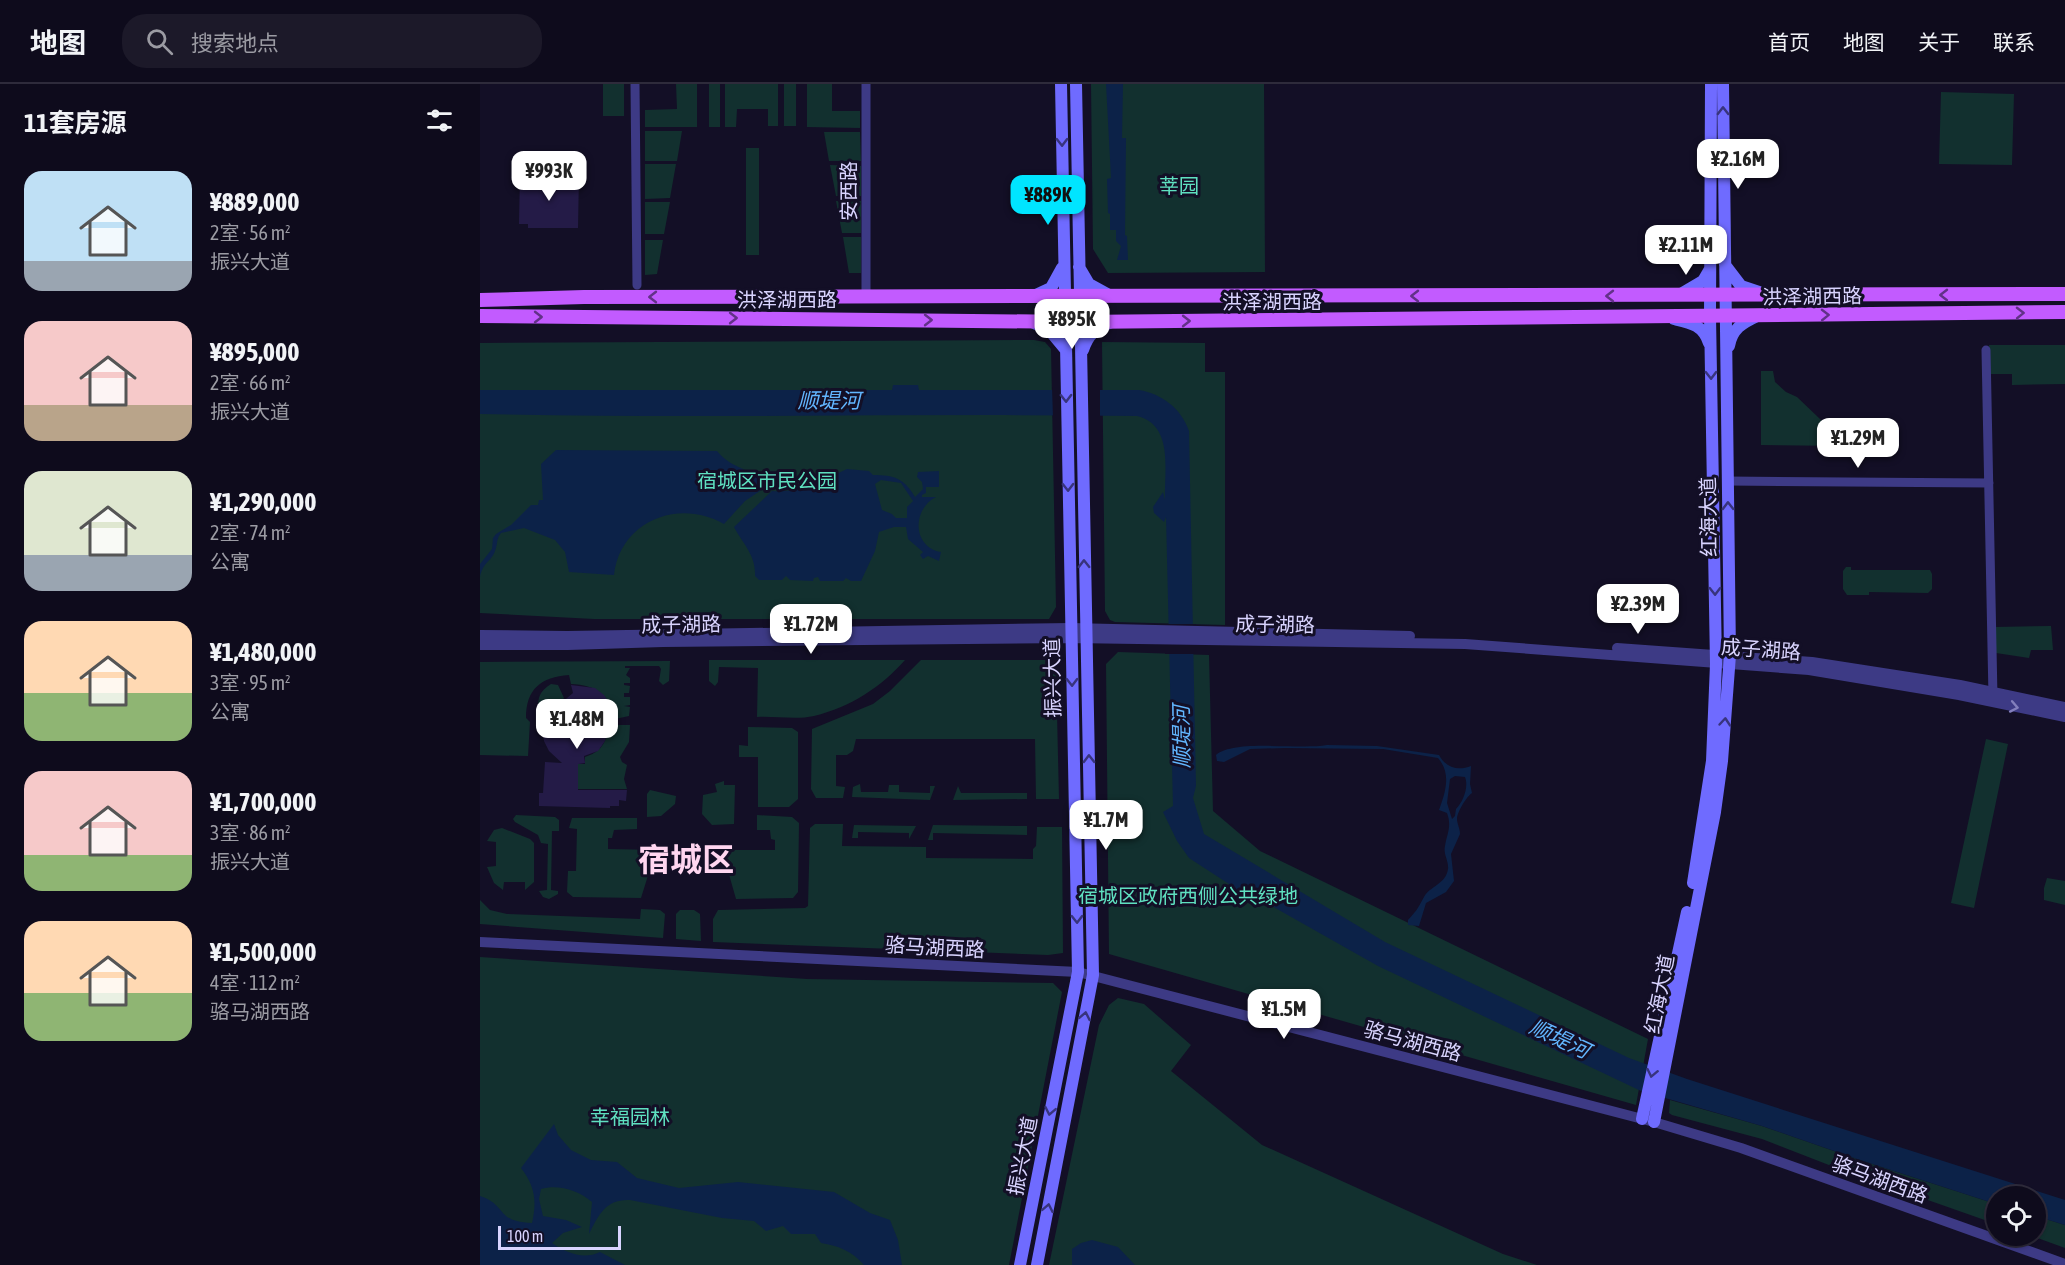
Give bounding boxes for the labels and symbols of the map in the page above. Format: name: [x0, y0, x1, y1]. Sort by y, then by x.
one-way arrow: [1717, 107, 1729, 116]
one-way arrow: [1056, 138, 1068, 147]
pin: ¥2.16M: [1689, 139, 1787, 190]
pin: ¥993K: [507, 151, 591, 202]
street label: 安西路: [837, 161, 860, 221]
park label: 莘园: [1159, 174, 1199, 197]
pin: ¥889K: [1006, 175, 1090, 226]
pin: ¥2.11M: [1637, 225, 1735, 276]
street label: 洪泽湖西路: [1762, 284, 1862, 308]
street label: 洪泽湖西路: [737, 288, 837, 311]
one-way arrow: [1939, 289, 1948, 301]
street label: 洪泽湖西路: [1222, 290, 1322, 313]
one-way arrow: [1410, 290, 1419, 302]
one-way arrow: [1605, 290, 1614, 302]
one-way arrow: [648, 291, 657, 303]
pin: ¥895K: [1030, 299, 1114, 350]
one-way arrow: [2015, 307, 2024, 319]
one-way arrow: [1820, 309, 1829, 321]
one-way arrow: [534, 311, 543, 323]
one-way arrow: [729, 312, 738, 325]
one-way arrow: [924, 314, 933, 326]
one-way arrow: [1182, 315, 1191, 327]
one-way arrow: [1705, 371, 1717, 380]
water label: 顺堤河: [798, 388, 864, 412]
one-way arrow: [1060, 394, 1073, 403]
pin: ¥1.29M: [1809, 418, 1907, 469]
park label: 宿城区市民公园: [697, 469, 837, 492]
street label: 红海大道: [1696, 477, 1720, 557]
one-way arrow: [1062, 483, 1074, 492]
one-way arrow: [1722, 502, 1734, 511]
one-way arrow: [1078, 559, 1091, 568]
pin: ¥2.39M: [1589, 584, 1687, 635]
one-way arrow: [1709, 587, 1721, 596]
pin: ¥1.72M: [762, 604, 860, 655]
street label: 成子湖路: [641, 612, 721, 636]
street label: 成子湖路: [1235, 612, 1315, 636]
street label: 成子湖路: [1720, 635, 1802, 663]
street label: 振兴大道: [1040, 638, 1064, 718]
one-way arrow: [1066, 678, 1078, 687]
pin: ¥1.48M: [528, 699, 626, 750]
one-way arrow: [2009, 699, 2019, 712]
water label: 顺堤河: [1168, 701, 1194, 769]
one-way arrow: [1718, 717, 1731, 726]
one-way arrow: [1082, 754, 1095, 763]
pin: ¥1.7M: [1064, 800, 1148, 851]
district label: 宿城区: [638, 841, 734, 878]
park label: 宿城区政府西侧公共绿地: [1078, 884, 1298, 907]
one-way arrow: [1071, 915, 1083, 924]
street label: 骆马湖西路: [884, 933, 986, 961]
street label: 红海大道: [1640, 953, 1678, 1035]
pin: ¥1.5M: [1242, 989, 1326, 1040]
one-way arrow: [1078, 1011, 1091, 1021]
water label: 顺堤河: [1526, 1014, 1597, 1064]
street label: 骆马湖西路: [1362, 1017, 1464, 1065]
one-way arrow: [1647, 1067, 1660, 1077]
park label: 幸福园林: [590, 1105, 670, 1128]
one-way arrow: [1044, 1106, 1057, 1116]
street label: 振兴大道: [1003, 1115, 1041, 1197]
street label: 骆马湖西路: [1829, 1151, 1931, 1207]
one-way arrow: [1041, 1203, 1054, 1213]
scale bar: [498, 1223, 621, 1250]

